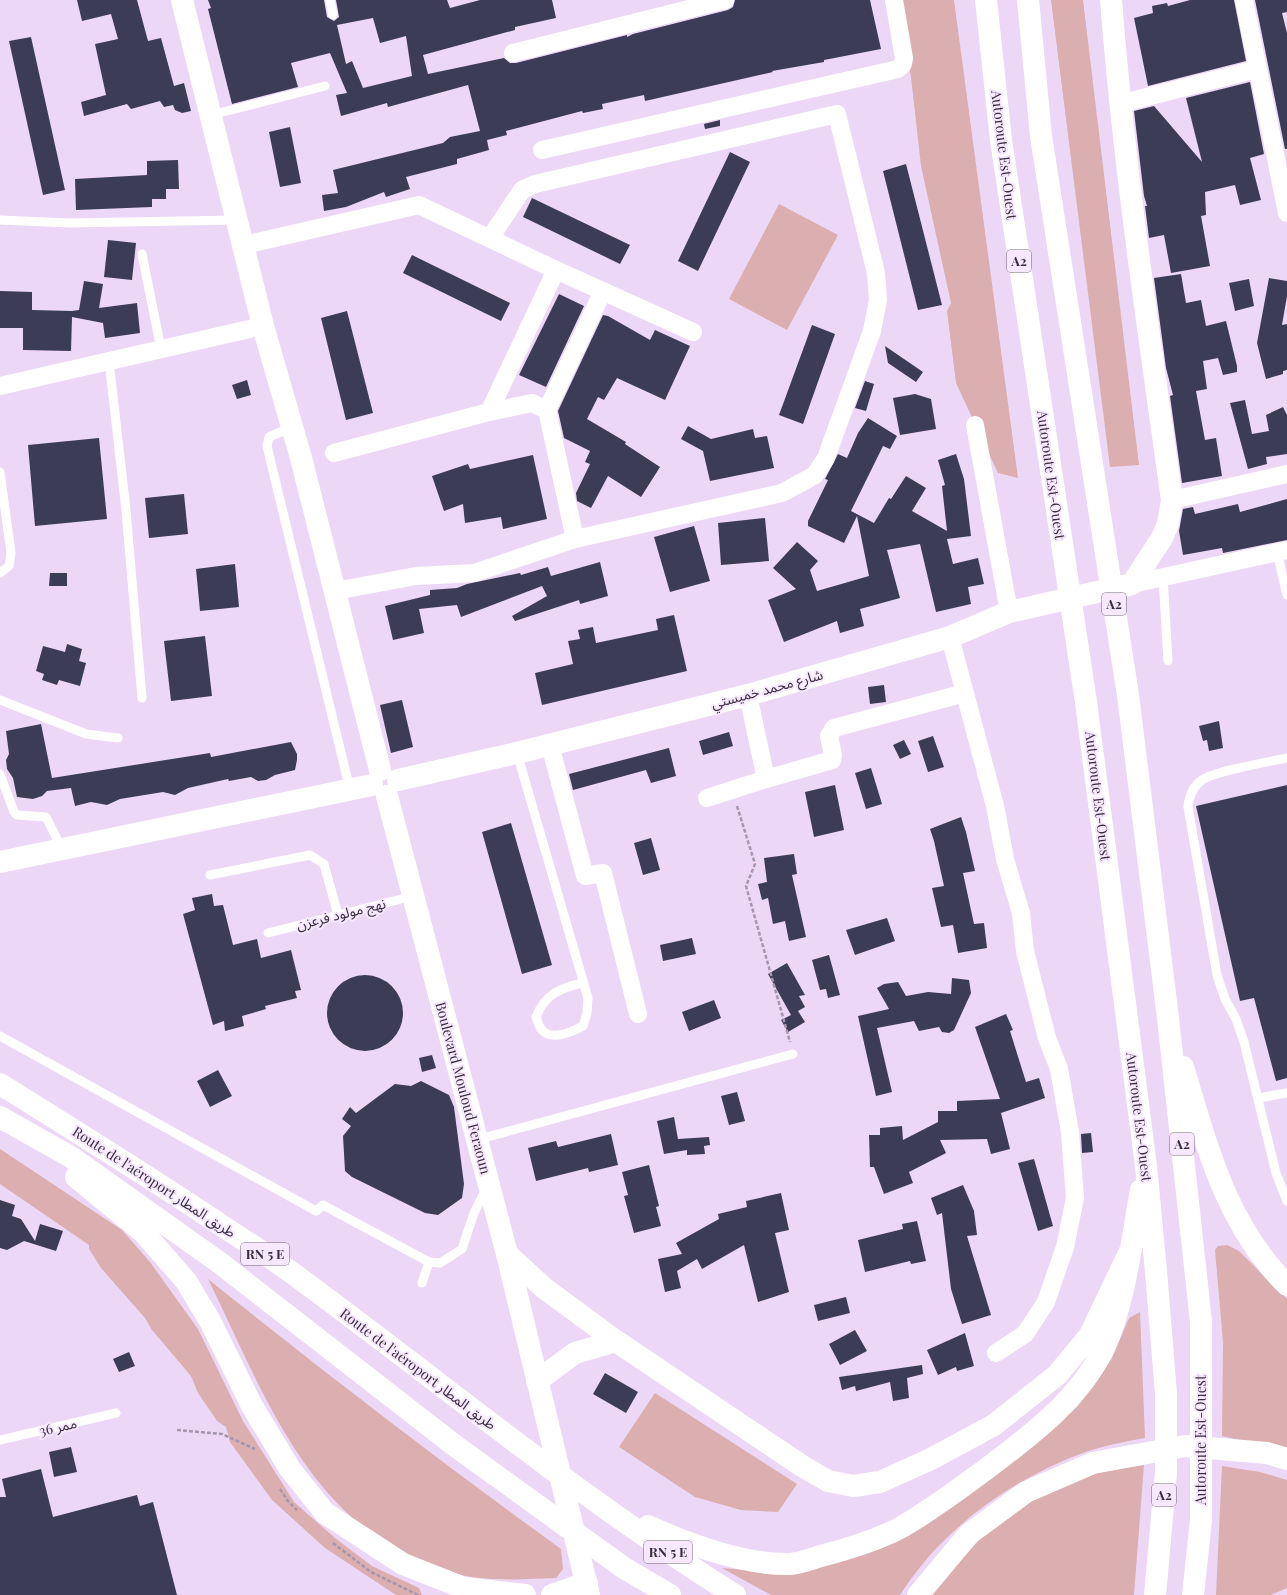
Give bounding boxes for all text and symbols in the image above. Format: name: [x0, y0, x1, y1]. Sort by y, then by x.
street label: Autoroute Est-Ouest: [987, 88, 1022, 222]
road number: A2: [1007, 250, 1031, 272]
street label: Autoroute Est-Ouest: [1033, 408, 1070, 542]
road number: A2: [1102, 593, 1126, 615]
street label: شارع محمد خميستي: [709, 664, 825, 715]
street label: Autoroute Est-Ouest: [1081, 729, 1116, 863]
street label: نهج مولود فرعزن: [294, 893, 388, 936]
street label: Boulevard Mouloud Feraoun: [431, 1000, 496, 1177]
street label: Autoroute Est-Ouest: [1122, 1050, 1157, 1184]
street label: Route de l'aéroport طريق المطار: [68, 1122, 240, 1242]
road number: A2: [1170, 1133, 1194, 1155]
road number: RN 5 E: [241, 1243, 289, 1265]
street label: Route de l'aéroport طريق المطار: [336, 1304, 500, 1434]
street label: Autoroute Est-Ouest: [1191, 1374, 1210, 1506]
street label: ممر 36: [37, 1413, 79, 1440]
road number: A2: [1152, 1484, 1176, 1506]
road number: RN 5 E: [644, 1541, 692, 1563]

